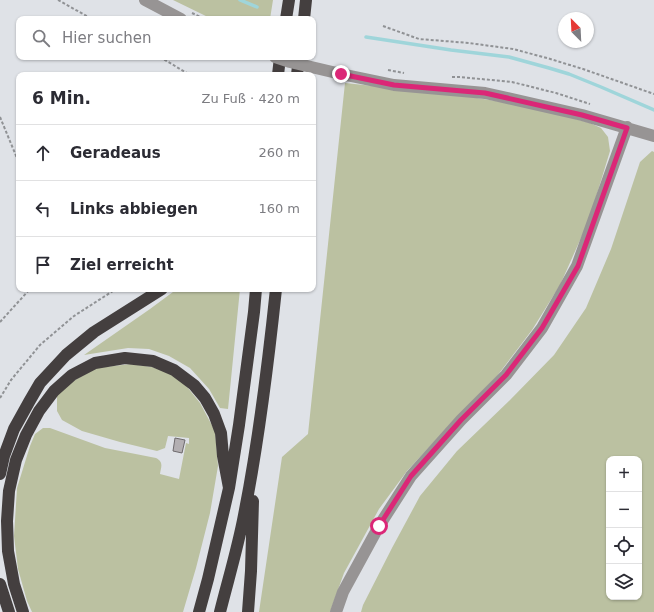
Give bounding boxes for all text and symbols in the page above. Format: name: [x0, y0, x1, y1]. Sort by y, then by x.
north arrow: [558, 12, 594, 48]
search box: [16, 16, 316, 60]
icon: search: [30, 27, 52, 49]
text: Hier suchen: [62, 29, 151, 47]
route end: [332, 65, 350, 83]
text: 6 Min.: [32, 88, 91, 108]
text: Zu Fuß · 420 m: [202, 91, 300, 106]
icon: ahead: [32, 142, 54, 164]
text: Geradeaus: [70, 144, 161, 162]
text: 260 m: [258, 145, 300, 160]
icon: left: [32, 198, 54, 220]
text: Links abbiegen: [70, 200, 198, 218]
text: 160 m: [258, 201, 300, 216]
icon: arrive: [32, 254, 54, 276]
text: Ziel erreicht: [70, 256, 174, 274]
map controls: [606, 456, 642, 600]
button: +: [606, 456, 642, 492]
button: −: [606, 492, 642, 528]
route start: [370, 517, 388, 535]
button: locate: [606, 528, 642, 564]
button: layers: [606, 564, 642, 600]

